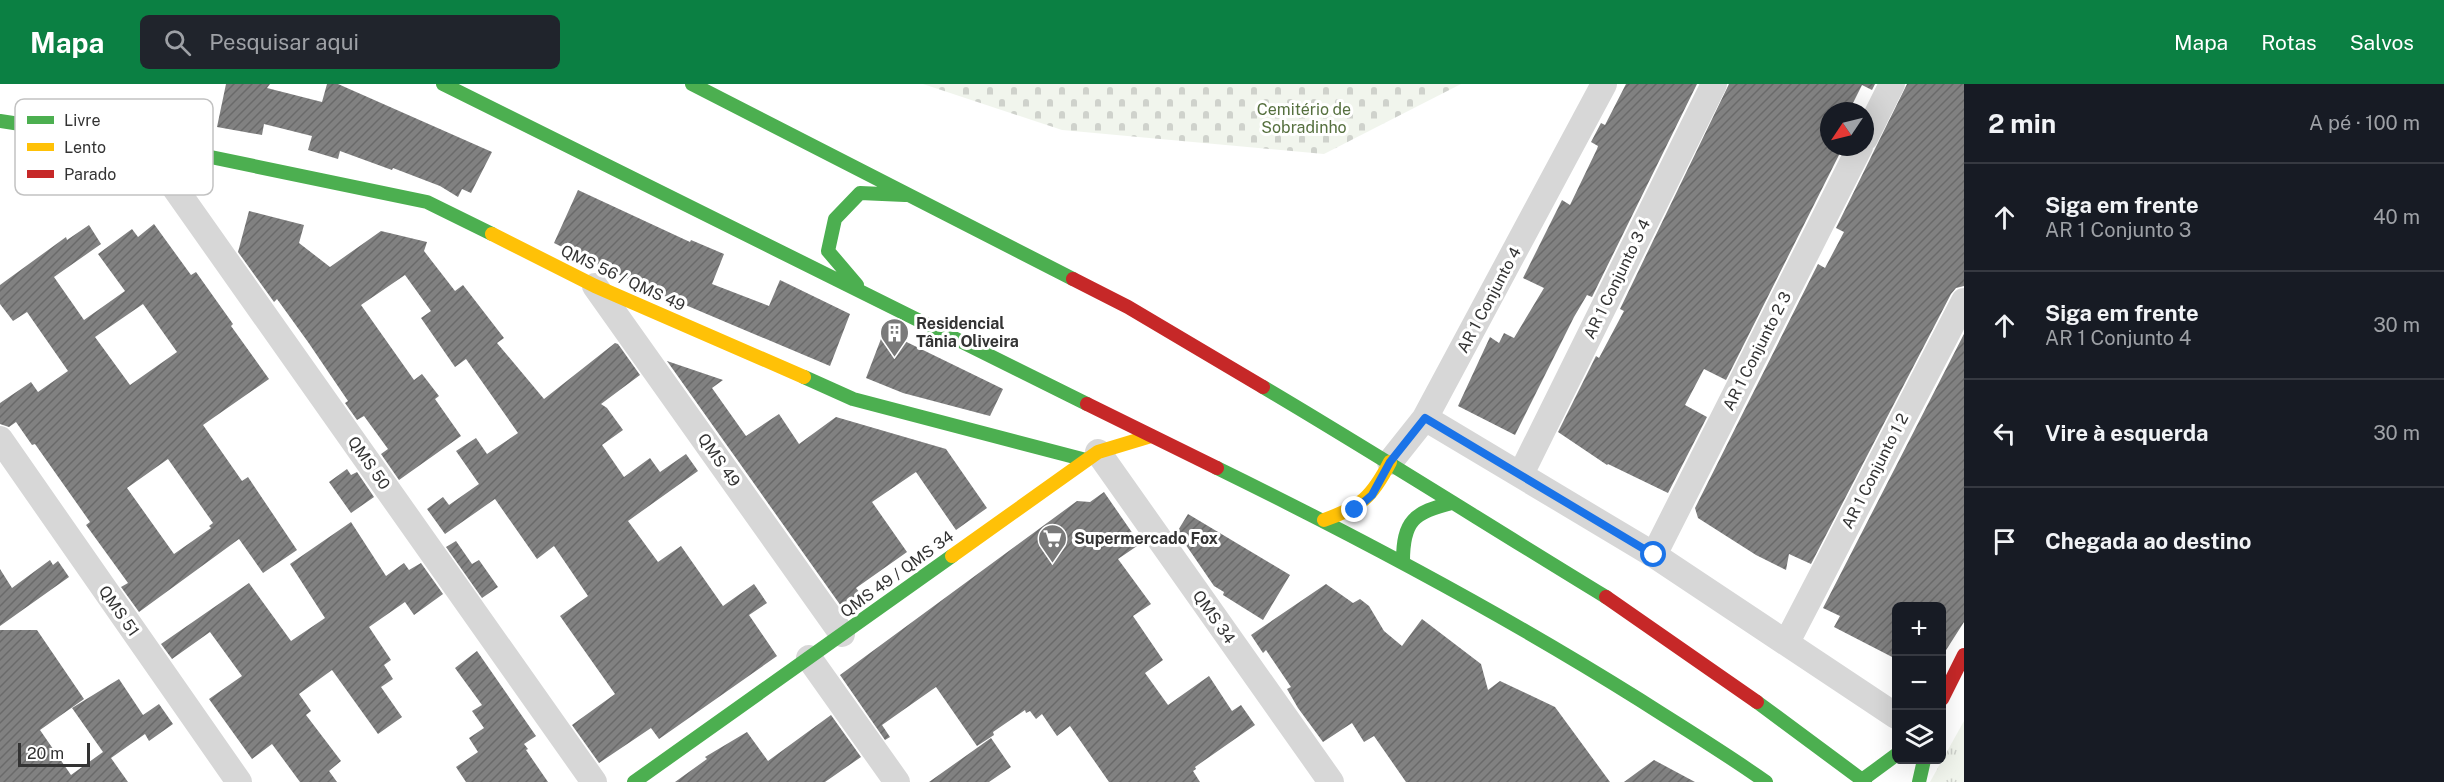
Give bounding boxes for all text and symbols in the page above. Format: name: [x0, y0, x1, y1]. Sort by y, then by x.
search box: [140, 15, 560, 69]
text: Mapa: [30, 26, 104, 59]
icon: search: [161, 26, 194, 59]
text: Pesquisar aqui: [209, 29, 359, 55]
text: Mapa: [2174, 30, 2228, 55]
text: Rotas: [2261, 30, 2317, 55]
text: Salvos: [2350, 30, 2414, 55]
legend: [15, 99, 213, 195]
park label: Cemitério de Sobradinho: [1257, 100, 1351, 137]
north arrow: [1820, 102, 1874, 156]
text: 2 min: [1988, 108, 2056, 139]
text: Livre: [64, 111, 100, 130]
text: A pé · 100 m: [2309, 111, 2420, 135]
text: Lento: [64, 138, 106, 157]
text: Parado: [64, 165, 116, 184]
text: Siga em frente: [2045, 192, 2199, 218]
icon: ahead: [1988, 201, 2021, 234]
text: 40 m: [2373, 205, 2420, 229]
street label: AR 1 Conjunto 3 4: [1580, 216, 1654, 342]
text: AR 1 Conjunto 3: [2045, 218, 2191, 242]
street label: QMS 56 / QMS 49: [558, 241, 688, 315]
street label: AR 1 Conjunto 4: [1453, 244, 1525, 356]
street label: AR 1 Conjunto 2 3: [1719, 289, 1795, 413]
text: Siga em frente: [2045, 300, 2199, 326]
icon: ahead: [1988, 309, 2021, 342]
text: 30 m: [2373, 313, 2420, 337]
place label: Residencial Tânia Oliveira: [916, 314, 1019, 351]
building icon: Residencial Tânia Oliveira: [879, 316, 911, 358]
text: AR 1 Conjunto 4: [2045, 326, 2191, 350]
street label: AR 1 Conjunto 1 2: [1838, 410, 1912, 532]
icon: left: [1988, 417, 2021, 450]
text: Vire à esquerda: [2045, 420, 2209, 446]
text: 30 m: [2373, 421, 2420, 445]
street label: QMS 49: [694, 430, 744, 490]
street label: QMS 50: [344, 433, 394, 494]
route end: [1341, 496, 1367, 522]
supermarket icon: Supermercado Fox: [1037, 522, 1069, 564]
icon: arrive: [1988, 525, 2021, 558]
street label: QMS 49 / QMS 34: [837, 527, 957, 621]
text: Chegada ao destino: [2045, 528, 2251, 554]
place label: Supermercado Fox: [1074, 529, 1219, 548]
route start: [1640, 541, 1666, 567]
street label: QMS 51: [95, 582, 143, 640]
street label: QMS 34: [1189, 587, 1239, 647]
map controls: [1892, 602, 1946, 764]
button: +: [1892, 602, 1946, 656]
button: −: [1892, 656, 1946, 710]
button: layers: [1892, 710, 1946, 764]
scale bar: [18, 740, 90, 768]
text: 20 m: [27, 744, 64, 763]

